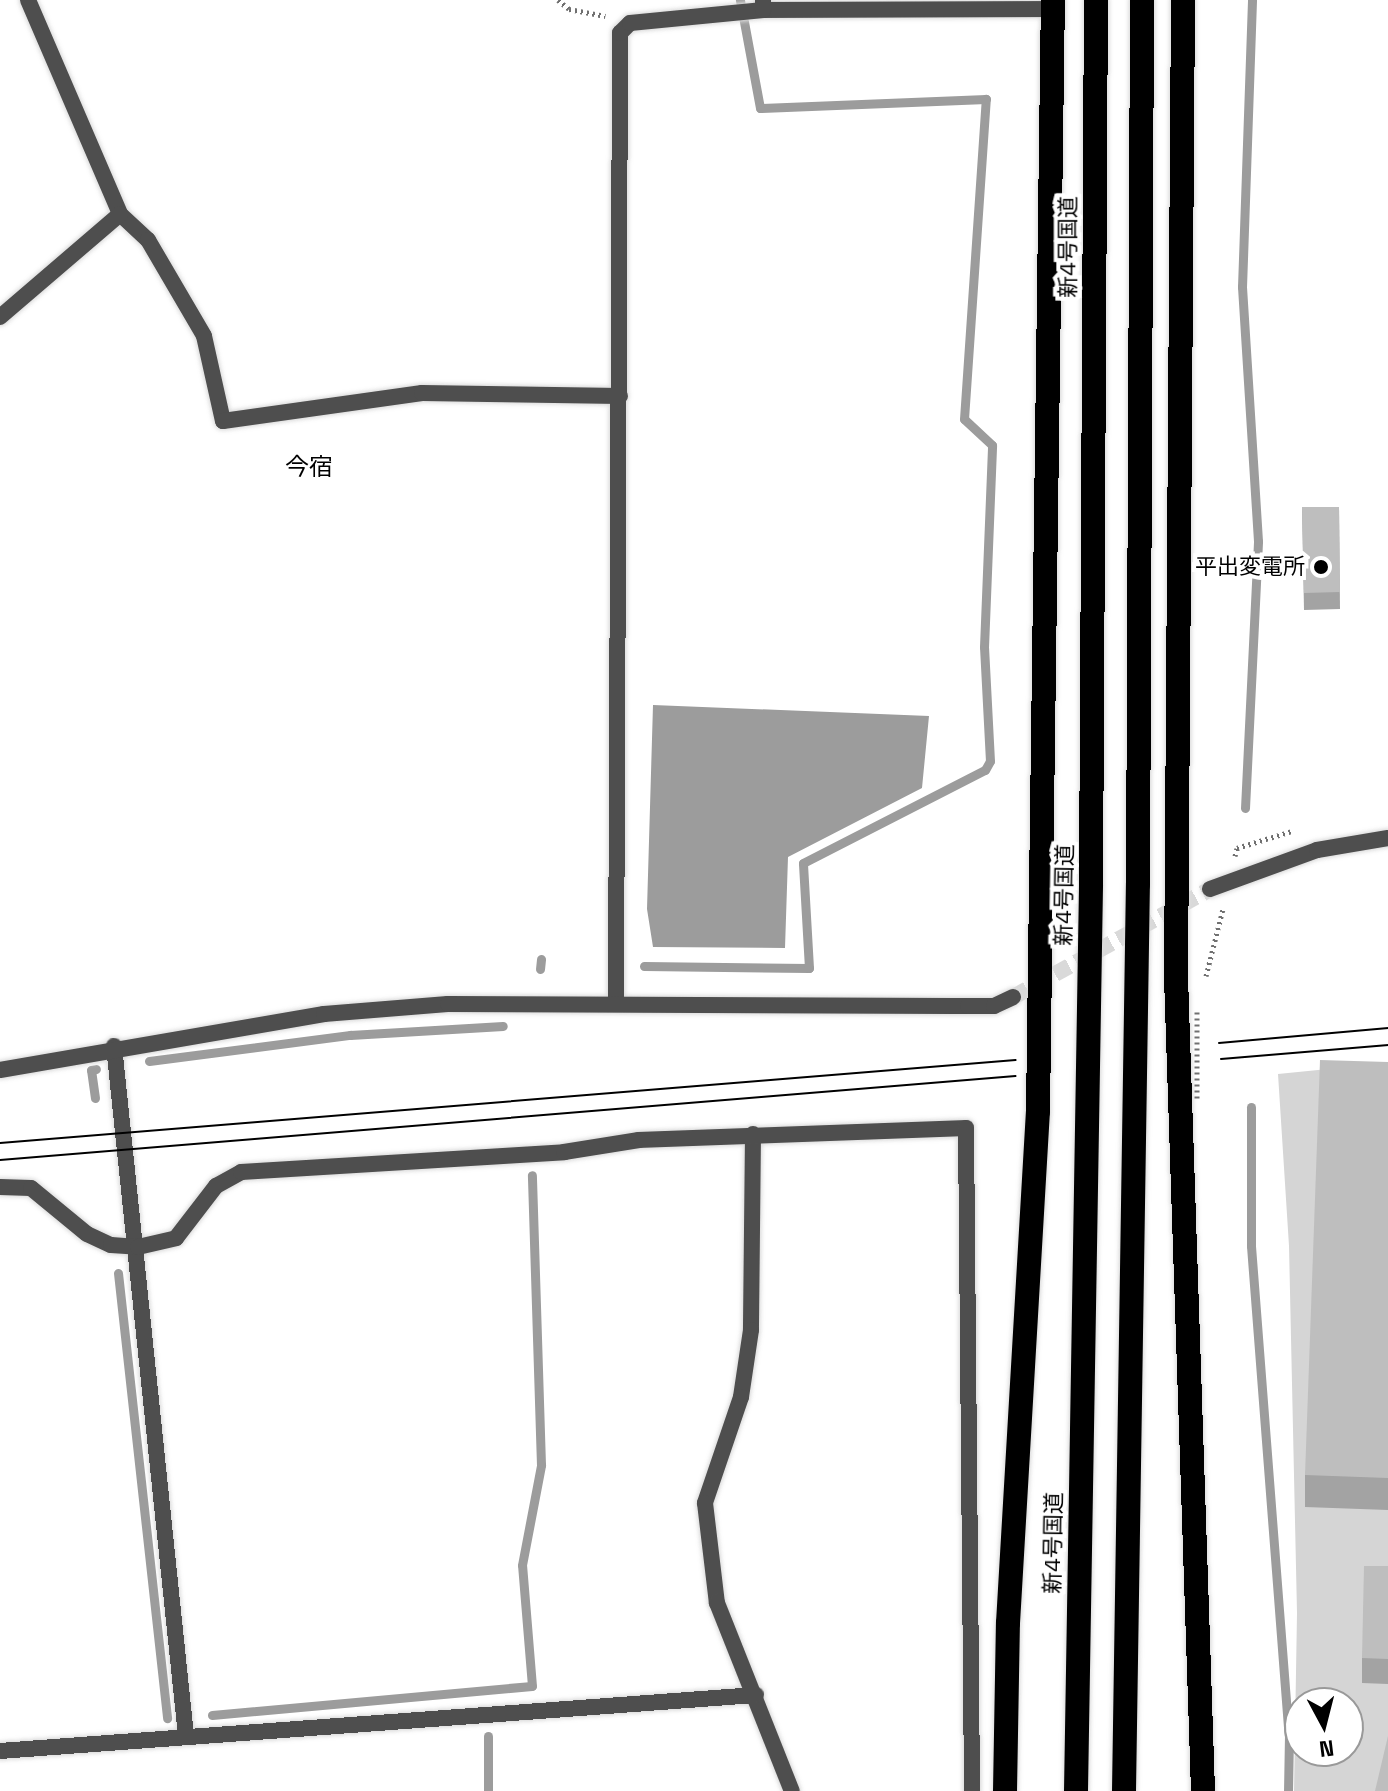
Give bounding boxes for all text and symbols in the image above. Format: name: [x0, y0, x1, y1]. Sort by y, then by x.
street label: 新4号国道: [1055, 196, 1081, 298]
district label: 今宿: [285, 453, 333, 481]
place label: 平出変電所: [1195, 554, 1305, 580]
marker: 平出変電所: [1312, 558, 1330, 576]
street label: 新4号国道: [1050, 844, 1078, 946]
street label: 新4号国道: [1039, 1492, 1067, 1594]
north arrow: [1284, 1687, 1364, 1767]
text: N: [1318, 1734, 1336, 1764]

